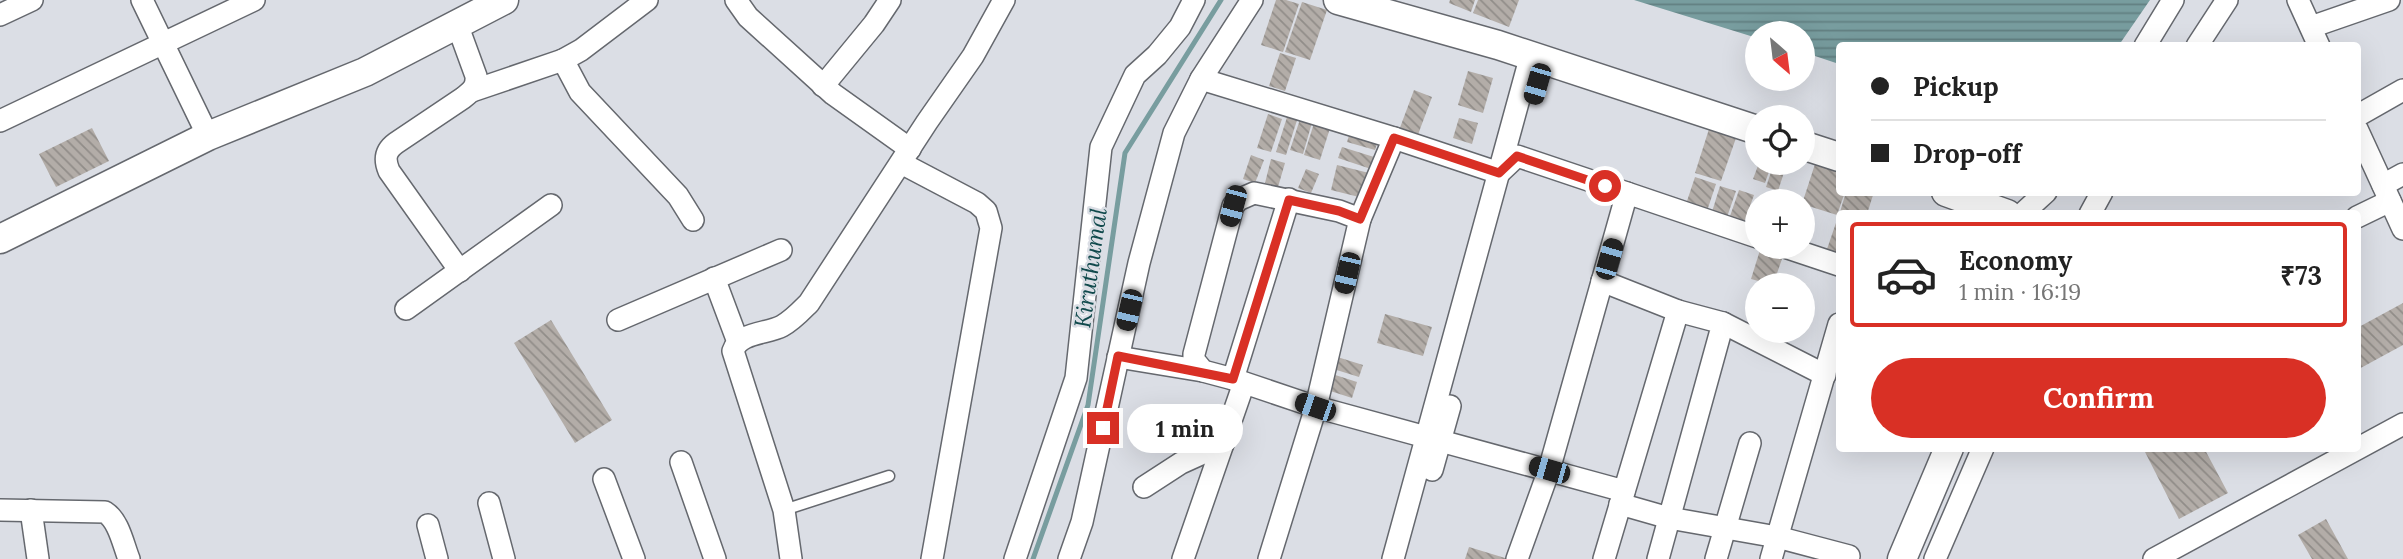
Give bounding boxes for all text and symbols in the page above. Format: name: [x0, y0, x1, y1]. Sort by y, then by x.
north arrow: [1745, 21, 1815, 91]
map controls: [1745, 21, 1815, 343]
car: [1522, 61, 1553, 107]
text: Pickup: [1913, 70, 1999, 103]
button: locate: [1745, 105, 1815, 175]
text: Drop-off: [1913, 137, 2021, 170]
route start: [1589, 170, 1621, 202]
car: [1218, 183, 1249, 229]
button: +: [1745, 189, 1815, 259]
water label: Kiruthumal: [1067, 206, 1113, 330]
car: [1594, 236, 1625, 282]
icon: car: [1875, 243, 1938, 306]
text: Economy: [1959, 244, 2072, 277]
car: [1333, 250, 1362, 296]
text: ₹73: [2280, 259, 2322, 292]
button: −: [1745, 273, 1815, 343]
text: 1 min · 16:19: [1959, 277, 2081, 306]
car: [1115, 287, 1144, 333]
button: Confirm: [1871, 358, 2326, 438]
car: [1292, 390, 1339, 424]
callout: 1 min: [1128, 404, 1243, 452]
route end: [1087, 412, 1119, 444]
text: 1 min: [1156, 414, 1214, 443]
car: [1526, 454, 1573, 486]

